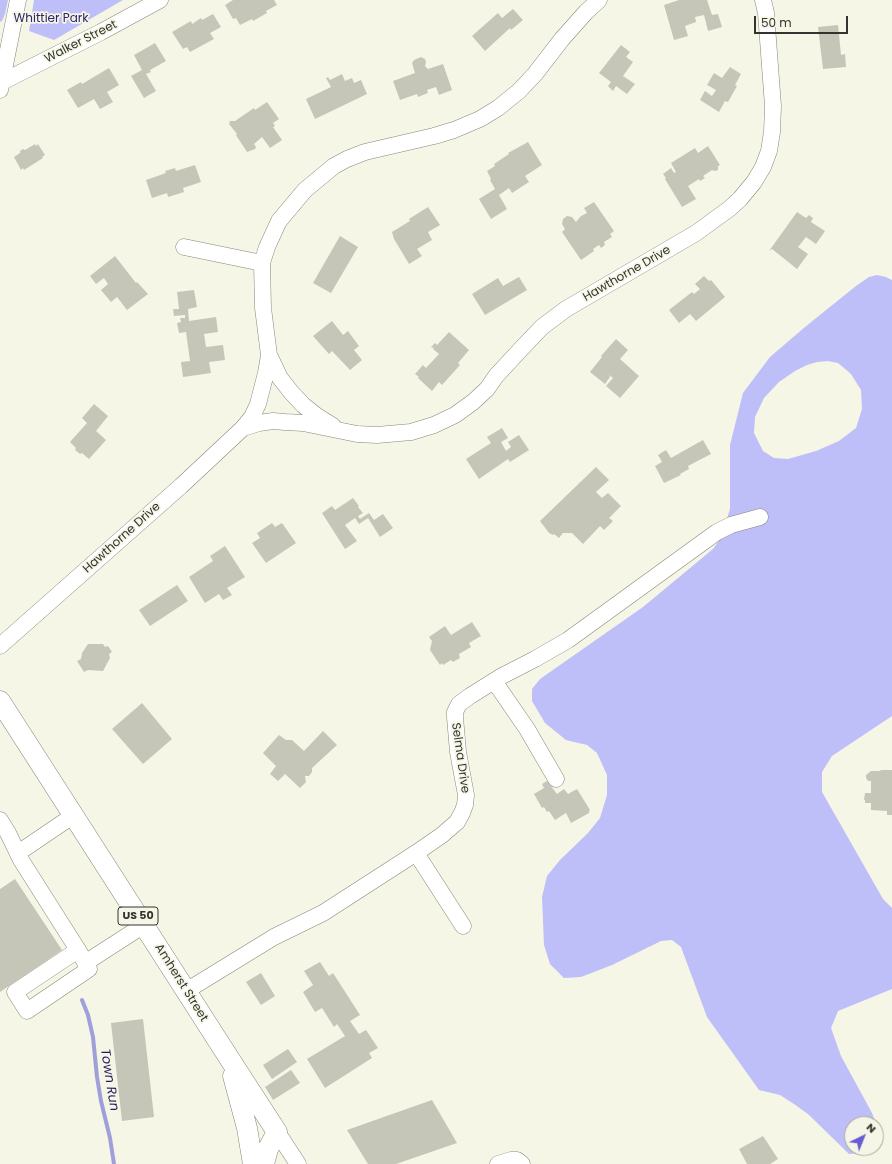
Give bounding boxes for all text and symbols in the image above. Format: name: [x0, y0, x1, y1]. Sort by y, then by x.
scale bar: [756, 8, 850, 34]
park label: Whittier Park: [14, 12, 88, 26]
text: 50 m: [761, 14, 792, 31]
street label: Walker Street: [42, 18, 120, 66]
street label: Hawthorne Drive: [581, 243, 673, 305]
street label: Hawthorne Drive: [80, 500, 164, 576]
street label: Selma Drive: [448, 722, 472, 794]
road number: US 50: [118, 907, 158, 925]
street label: Amherst Street: [151, 941, 211, 1025]
water label: Town Run: [96, 1048, 122, 1112]
north arrow: [844, 1116, 884, 1156]
text: N: [863, 1119, 880, 1137]

